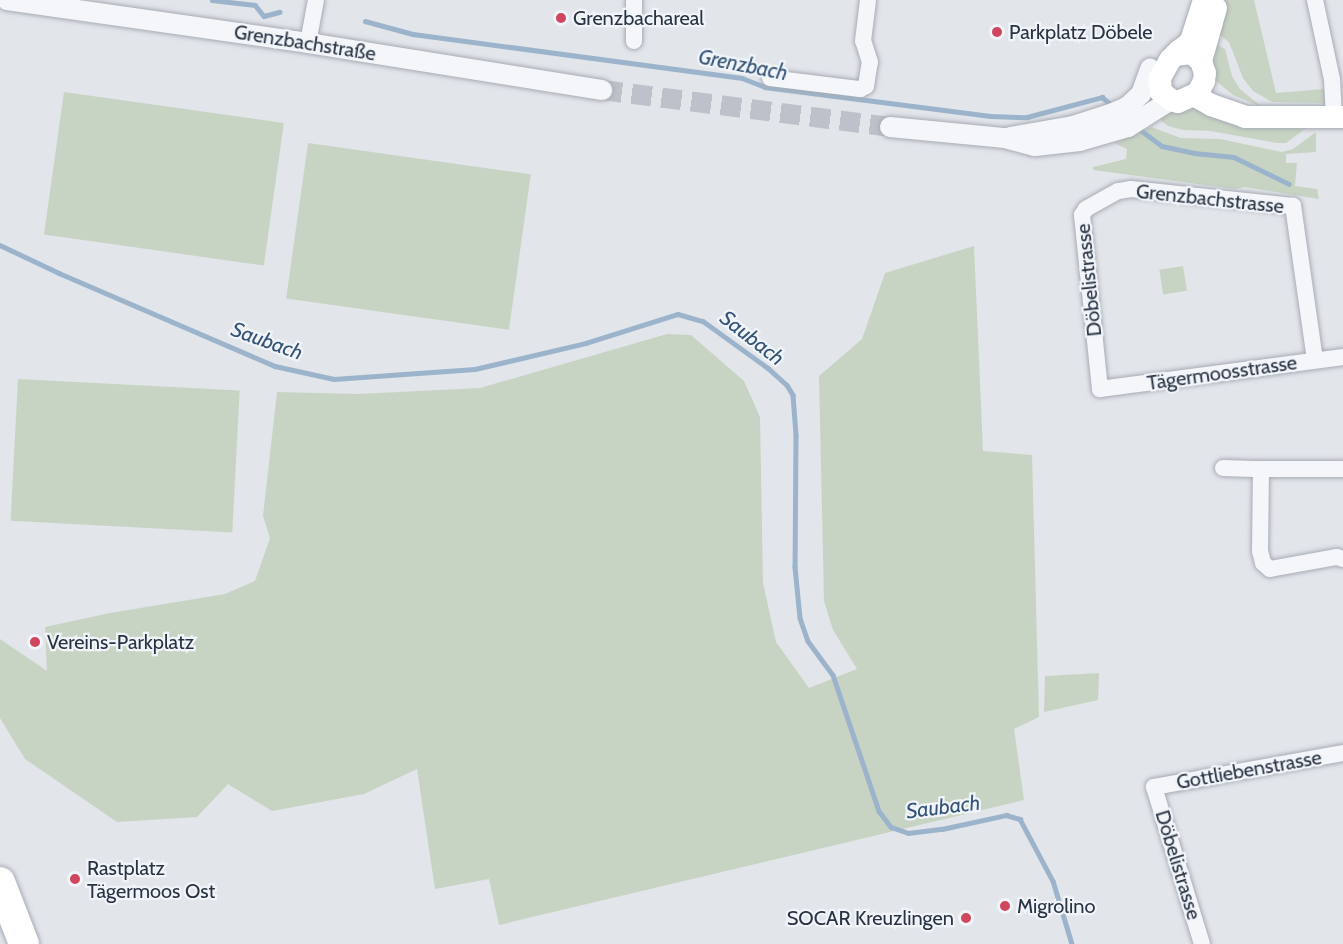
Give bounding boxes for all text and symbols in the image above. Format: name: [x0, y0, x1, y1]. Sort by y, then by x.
place label: Grenzbachareal: [573, 6, 704, 30]
marker: Grenzbachareal: [554, 11, 568, 25]
street label: Grenzbachstraße: [232, 20, 378, 66]
place label: Parkplatz Döbele: [1009, 20, 1153, 44]
marker: Parkplatz Döbele: [990, 25, 1004, 39]
water label: Grenzbach: [696, 44, 790, 86]
street label: Grenzbachstrasse: [1135, 179, 1285, 219]
street label: Döbelistrasse: [1071, 222, 1107, 338]
water label: Saubach: [715, 305, 789, 371]
water label: Saubach: [228, 316, 306, 366]
street label: Tägermoosstrasse: [1146, 351, 1298, 395]
place label: Vereins-Parkplatz: [47, 630, 194, 654]
marker: Vereins-Parkplatz: [28, 635, 42, 649]
street label: Gottliebenstrasse: [1175, 745, 1323, 795]
water label: Saubach: [905, 790, 981, 824]
street label: Döbelistrasse: [1150, 807, 1206, 923]
place label: Rastplatz Tägermoos Ost: [87, 856, 215, 903]
marker: Rastplatz Tägermoos Ost: [68, 872, 82, 886]
place label: Migrolino: [1017, 894, 1095, 918]
marker: Migrolino: [998, 899, 1012, 913]
place label: SOCAR Kreuzlingen: [787, 906, 954, 930]
marker: SOCAR Kreuzlingen: [959, 911, 973, 925]

